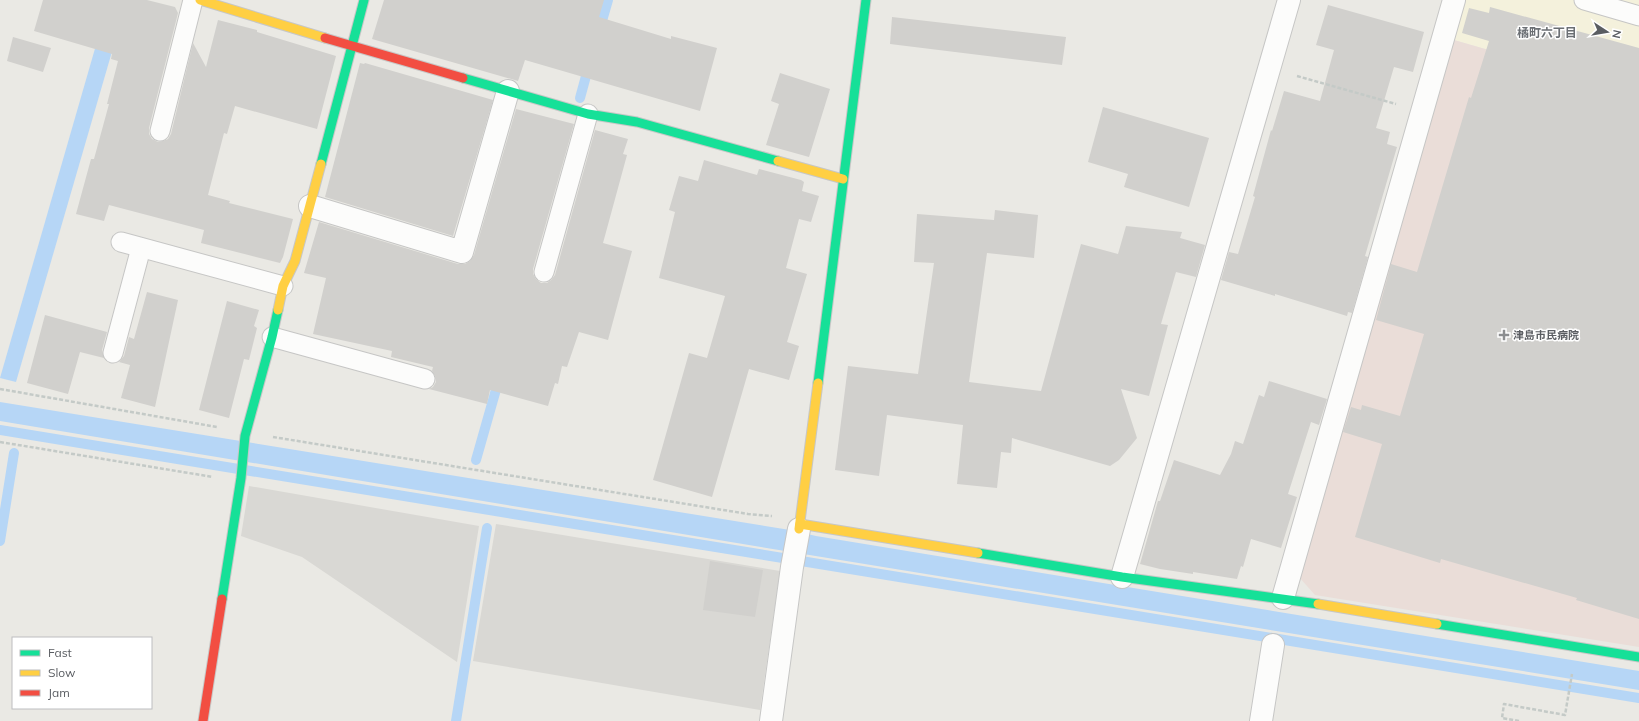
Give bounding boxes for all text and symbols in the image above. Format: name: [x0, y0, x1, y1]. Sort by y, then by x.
north arrow: [1587, 12, 1627, 52]
district label: 橘町六丁目: [1517, 25, 1577, 40]
text: N: [1609, 29, 1624, 40]
place label: 津島市民病院: [1513, 328, 1579, 342]
marker: 津島市民病院: [1498, 329, 1510, 341]
legend: [12, 637, 152, 709]
text: Fast: [48, 645, 72, 660]
text: Slow: [48, 665, 76, 680]
text: Jam: [48, 685, 70, 700]

